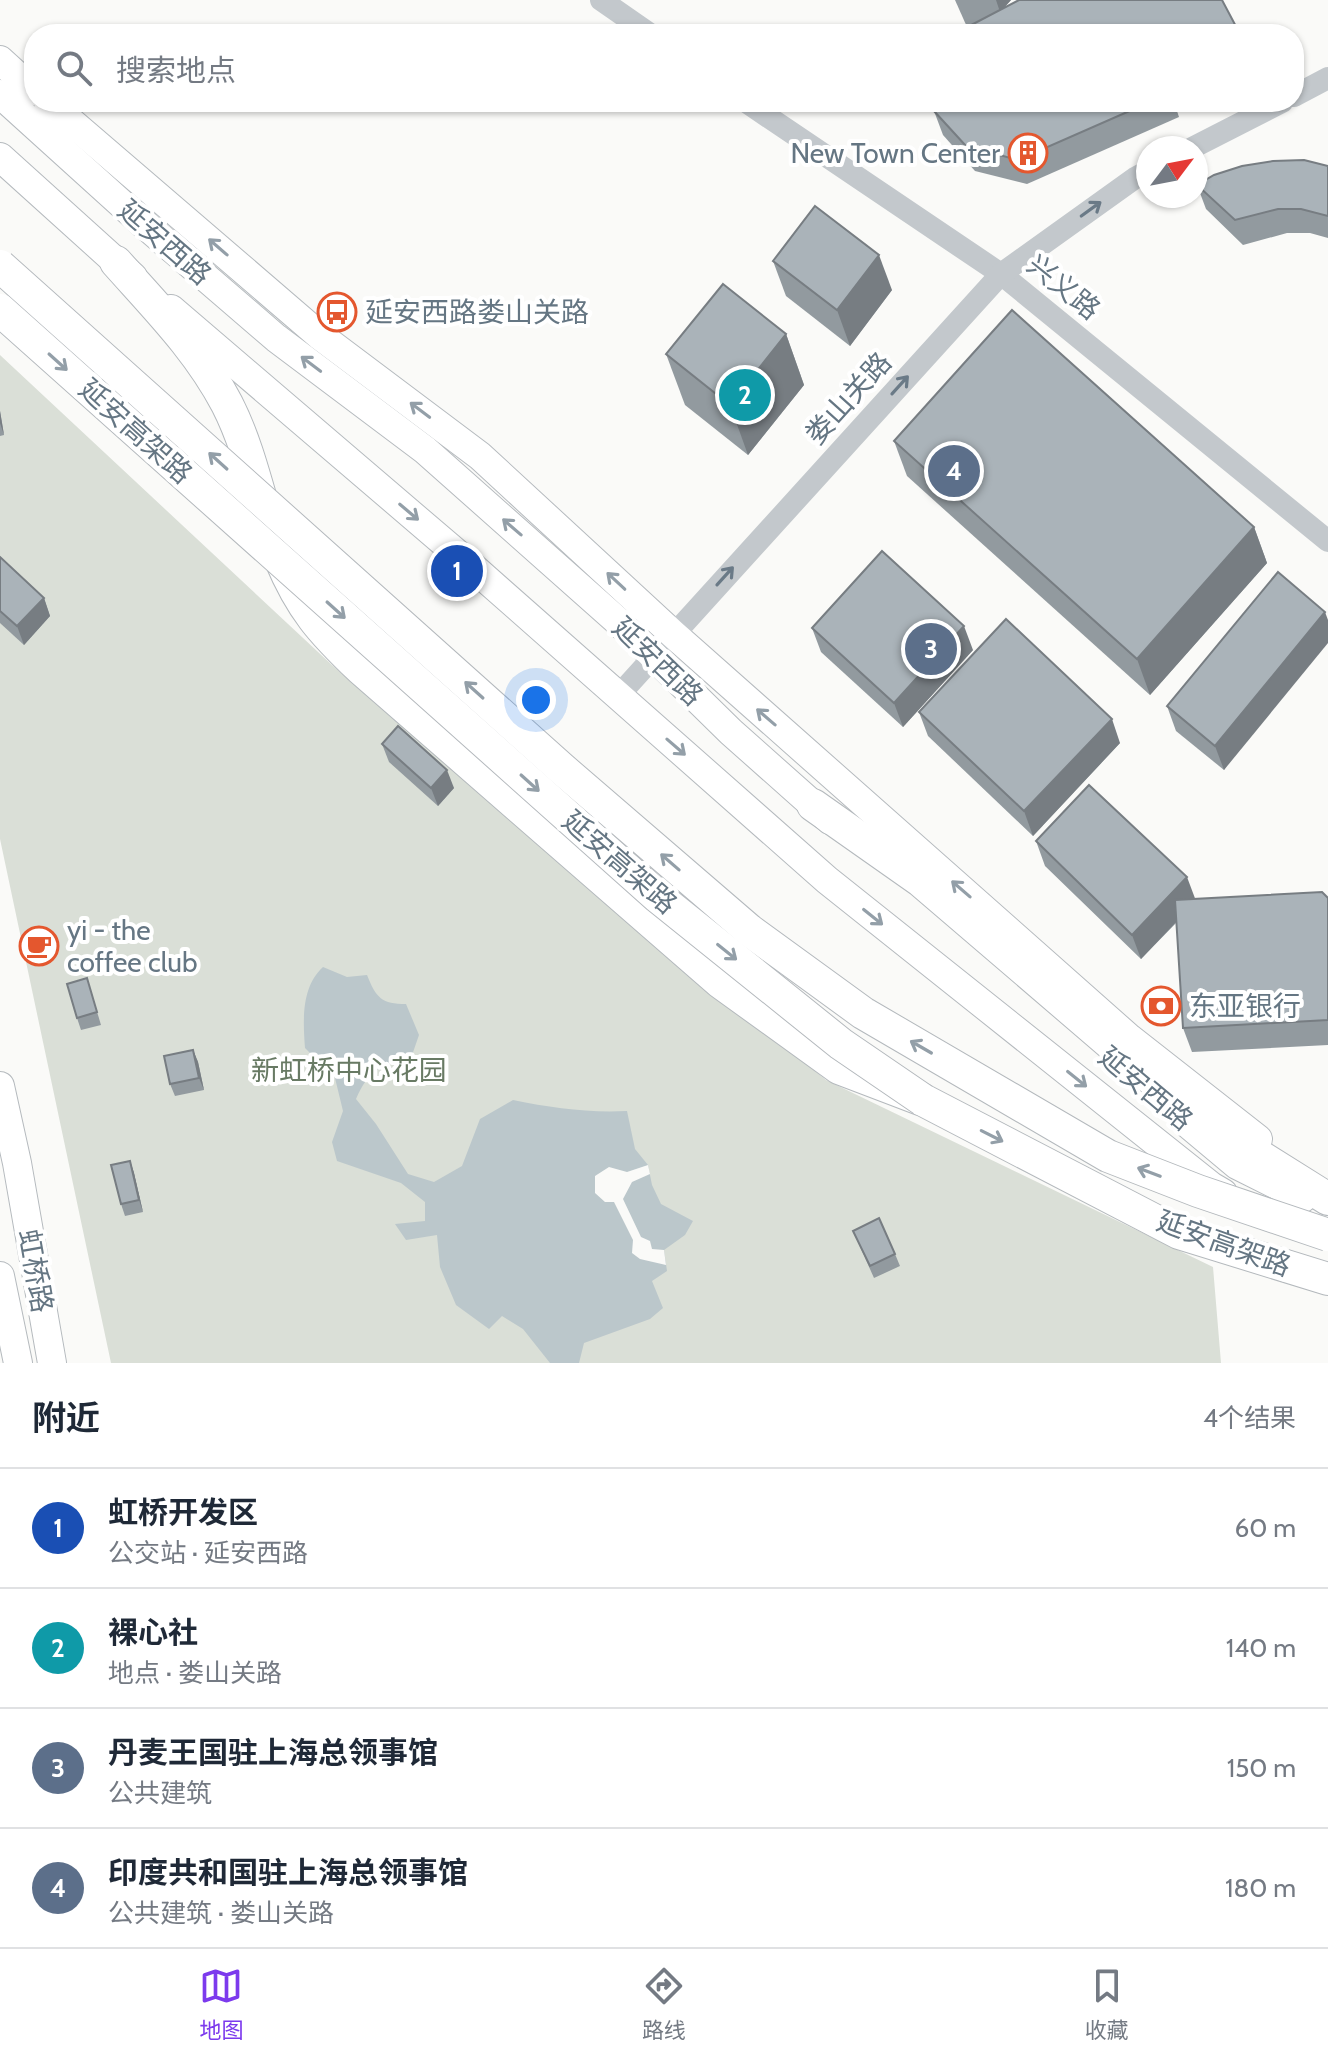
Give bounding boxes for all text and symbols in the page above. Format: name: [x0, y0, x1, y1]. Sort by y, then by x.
search box: [24, 24, 1304, 112]
icon: search: [52, 46, 96, 90]
text: 搜索地点: [116, 52, 236, 89]
building icon: New Town Center: [1007, 132, 1049, 174]
place label: New Town Center: [790, 136, 1000, 170]
north arrow: [1136, 136, 1208, 208]
street label: 延安西路: [112, 192, 218, 292]
one-way arrow: [1079, 201, 1101, 218]
one-way arrow: [208, 238, 228, 256]
street label: 兴义路: [1021, 247, 1107, 327]
bus stop icon: 延安西路娄山关路: [316, 291, 358, 333]
place label: 延安西路娄山关路: [365, 295, 589, 329]
street label: 娄山关路: [798, 345, 898, 451]
one-way arrow: [48, 353, 68, 371]
one-way arrow: [300, 355, 322, 372]
pin: 2: [719, 365, 771, 425]
street label: 延安高架路: [73, 372, 199, 490]
one-way arrow: [891, 375, 909, 395]
one-way arrow: [410, 401, 432, 418]
pin: 4: [928, 441, 980, 501]
one-way arrow: [208, 452, 228, 470]
one-way arrow: [398, 503, 418, 521]
one-way arrow: [503, 519, 523, 537]
pin: 1: [431, 541, 483, 601]
one-way arrow: [715, 567, 733, 587]
one-way arrow: [606, 571, 626, 590]
one-way arrow: [325, 600, 345, 618]
street label: 延安西路: [606, 610, 710, 712]
pin: 3: [905, 619, 957, 679]
your location: [516, 680, 556, 720]
one-way arrow: [465, 682, 485, 700]
one-way arrow: [756, 708, 776, 726]
one-way arrow: [666, 738, 686, 756]
one-way arrow: [519, 773, 539, 791]
street label: 延安高架路: [556, 803, 684, 921]
one-way arrow: [660, 853, 680, 871]
one-way arrow: [951, 880, 971, 898]
one-way arrow: [862, 908, 883, 926]
place label: yi - the coffee club: [67, 913, 198, 979]
cafe icon: yi - the coffee club: [18, 925, 60, 967]
one-way arrow: [716, 943, 737, 961]
bank icon: 东亚银行: [1140, 985, 1182, 1027]
place label: 东亚银行: [1189, 989, 1301, 1023]
one-way arrow: [910, 1039, 933, 1055]
street label: 延安西路: [1092, 1039, 1200, 1137]
park label: 新虹桥中心花园: [251, 1053, 447, 1087]
one-way arrow: [1066, 1071, 1087, 1088]
one-way arrow: [980, 1129, 1004, 1144]
one-way arrow: [1137, 1163, 1162, 1178]
street label: 延安高架路: [1152, 1203, 1296, 1283]
street label: 虹桥路: [12, 1227, 60, 1315]
text: 附近: [32, 1397, 100, 1439]
text: 4个结果: [1203, 1402, 1296, 1434]
text: 虹桥开发区: [108, 1494, 258, 1531]
text: 1: [53, 1512, 63, 1544]
text: 60 m: [1234, 1512, 1296, 1544]
text: 公交站 · 延安西路: [108, 1537, 308, 1569]
text: 裸心社: [108, 1614, 198, 1651]
text: 2: [51, 1632, 65, 1664]
text: 140 m: [1226, 1632, 1296, 1664]
text: 地点 · 娄山关路: [108, 1657, 282, 1689]
text: 丹麦王国驻上海总领事馆: [108, 1734, 438, 1771]
text: 3: [51, 1752, 65, 1784]
text: 150 m: [1227, 1752, 1296, 1784]
text: 公共建筑: [108, 1777, 212, 1809]
text: 印度共和国驻上海总领事馆: [108, 1854, 468, 1891]
text: 4: [50, 1872, 66, 1904]
text: 180 m: [1225, 1872, 1296, 1904]
text: 公共建筑 · 娄山关路: [108, 1897, 334, 1929]
tab: 地图: [199, 1964, 243, 2044]
tab: 路线: [642, 1964, 686, 2044]
tab: 收藏: [1085, 1964, 1129, 2044]

